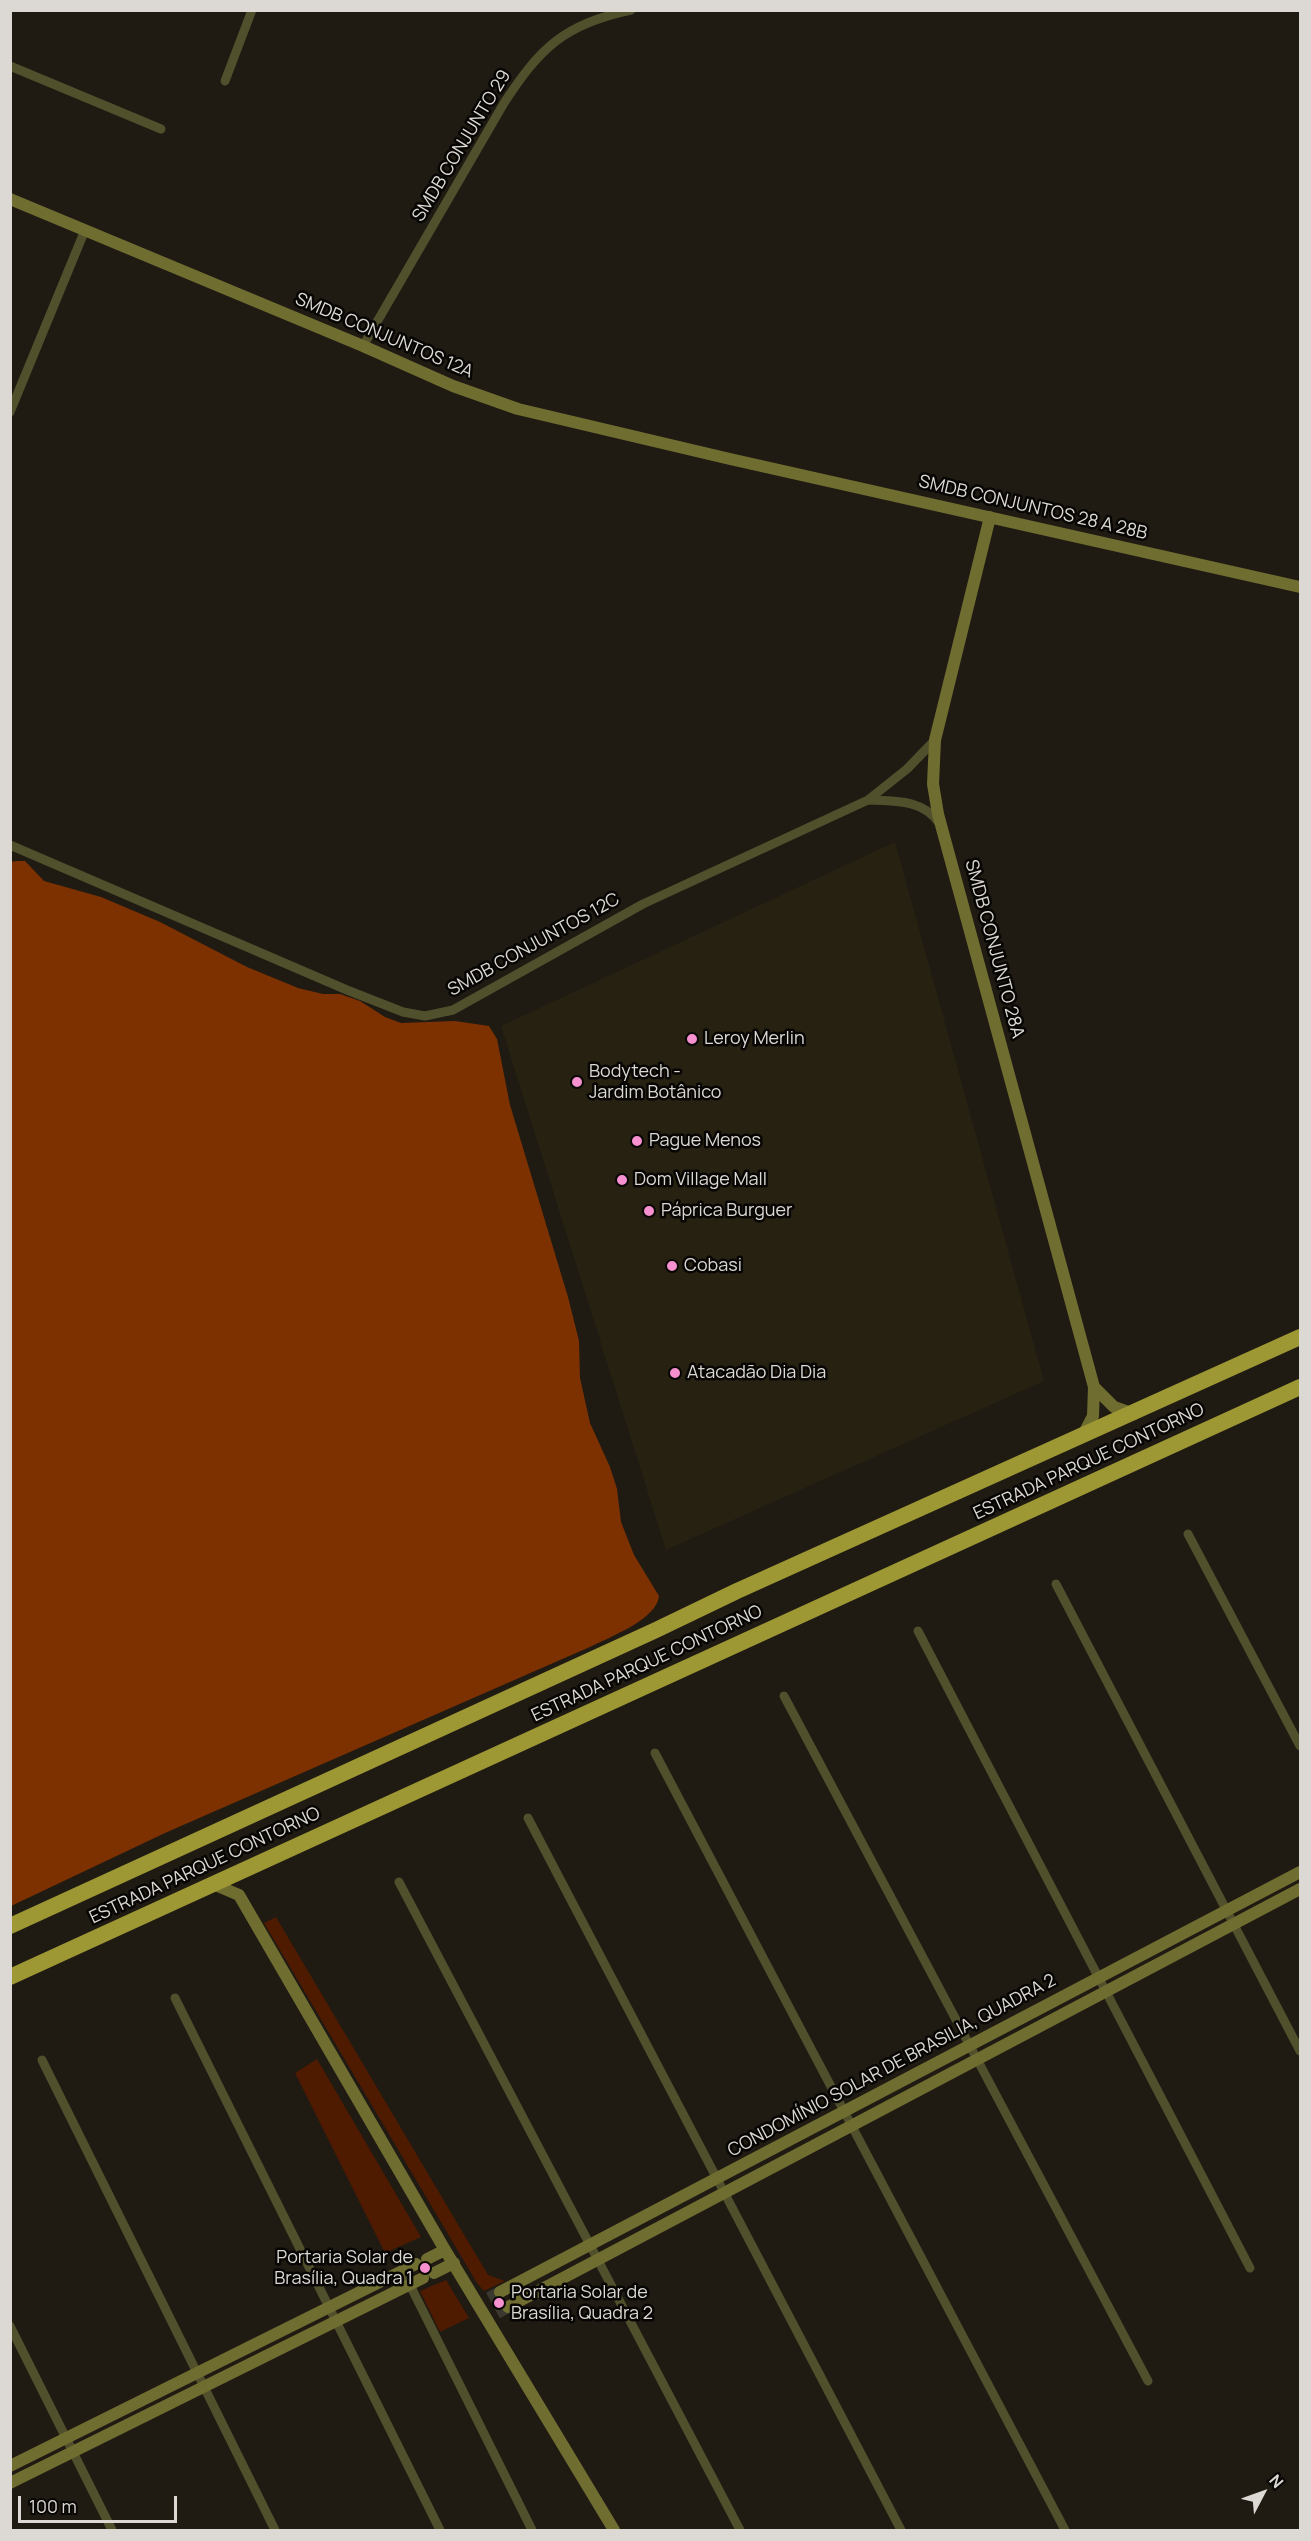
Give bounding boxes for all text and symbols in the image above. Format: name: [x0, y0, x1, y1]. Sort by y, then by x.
street label: SMDB CONJUNTO 29: [408, 66, 516, 226]
street label: SMDB CONJUNTOS 12A: [292, 289, 476, 383]
street label: SMDB CONJUNTOS 28 A 28B: [917, 471, 1149, 545]
street label: SMDB CONJUNTO 28A: [960, 857, 1028, 1041]
street label: SMDB CONJUNTOS 12C: [444, 889, 624, 1001]
place label: Leroy Merlin: [704, 1028, 805, 1050]
marker: Leroy Merlin: [685, 1032, 699, 1046]
place label: Bodytech - Jardim Botânico: [589, 1061, 722, 1104]
marker: Bodytech - Jardim Botânico: [570, 1075, 584, 1089]
place label: Pague Menos: [649, 1130, 761, 1152]
marker: Pague Menos: [630, 1134, 644, 1148]
place label: Dom Village Mall: [634, 1169, 767, 1191]
marker: Dom Village Mall: [615, 1173, 629, 1187]
place label: Páprica Burguer: [661, 1200, 793, 1222]
marker: Páprica Burguer: [642, 1204, 656, 1218]
place label: Cobasi: [684, 1255, 742, 1277]
marker: Cobasi: [665, 1259, 679, 1273]
place label: Atacadão Dia Dia: [687, 1362, 826, 1384]
marker: Atacadão Dia Dia: [668, 1366, 682, 1380]
street label: ESTRADA PARQUE CONTORNO: [970, 1399, 1208, 1525]
street label: ESTRADA PARQUE CONTORNO: [528, 1601, 766, 1727]
street label: ESTRADA PARQUE CONTORNO: [86, 1803, 324, 1929]
street label: CONDOMÍNIO SOLAR DE BRASILIA, QUADRA 2: [724, 1970, 1060, 2162]
place label: Portaria Solar de Brasília, Quadra 1: [274, 2247, 413, 2290]
marker: Portaria Solar de Brasília, Quadra 1: [418, 2261, 432, 2275]
place label: Portaria Solar de Brasília, Quadra 2: [511, 2282, 653, 2324]
marker: Portaria Solar de Brasília, Quadra 2: [492, 2296, 506, 2310]
north arrow: [1233, 2463, 1293, 2523]
text: N: [1265, 2470, 1289, 2493]
scale bar: [21, 2484, 180, 2522]
text: 100 m: [29, 2494, 77, 2518]

